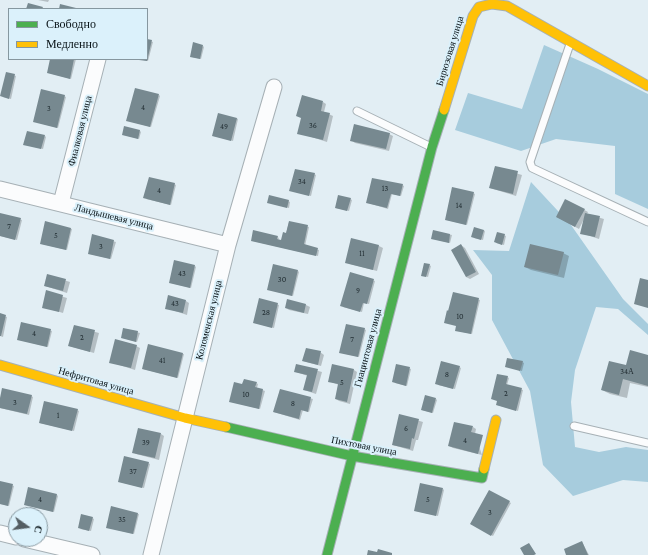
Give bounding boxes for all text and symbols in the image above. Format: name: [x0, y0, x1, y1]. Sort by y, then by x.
legend: [8, 8, 148, 60]
street label: Бирюзовая улица: [434, 15, 466, 87]
text: Свободно: [46, 17, 96, 31]
text: Медленно: [46, 37, 98, 51]
street label: Фиалковая улица: [65, 94, 95, 168]
house number: 4: [141, 103, 145, 113]
house number: 3: [47, 104, 51, 114]
house number: 36: [309, 121, 317, 131]
house number: 49: [220, 122, 228, 132]
house number: 34: [298, 177, 306, 187]
house number: 13: [382, 184, 388, 194]
house number: 4: [157, 186, 161, 196]
street label: Ландышевая улица: [73, 201, 155, 233]
house number: 14: [456, 201, 462, 211]
house number: 7: [7, 222, 11, 232]
house number: 5: [54, 231, 58, 241]
house number: 3: [99, 242, 103, 252]
house number: 11: [359, 249, 365, 259]
house number: 43: [178, 269, 186, 279]
house number: 30: [278, 275, 286, 285]
street label: Коломенская улица: [193, 279, 225, 361]
house number: 9: [356, 286, 360, 296]
house number: 43: [171, 299, 179, 309]
street label: Гиацинтовая улица: [352, 307, 384, 389]
house number: 28: [262, 308, 270, 318]
house number: 10: [456, 312, 464, 322]
house number: 4: [32, 329, 36, 339]
house number: 2: [80, 333, 84, 343]
house number: 7: [350, 335, 354, 345]
house number: 41: [159, 356, 165, 366]
street label: Нефритовая улица: [57, 364, 135, 398]
house number: 34А: [620, 367, 634, 377]
house number: 8: [445, 370, 449, 380]
house number: 5: [340, 378, 344, 388]
house number: 2: [504, 389, 508, 399]
house number: 10: [242, 390, 250, 400]
house number: 3: [13, 398, 17, 408]
house number: 8: [291, 399, 295, 409]
house number: 1: [57, 411, 59, 421]
house number: 6: [404, 424, 408, 434]
street label: Пихтовая улица: [330, 434, 398, 458]
house number: 4: [463, 436, 467, 446]
house number: 39: [142, 438, 150, 448]
house number: 37: [129, 467, 137, 477]
house number: 4: [38, 495, 42, 505]
house number: 5: [426, 495, 430, 505]
north arrow: [8, 507, 48, 547]
house number: 3: [488, 508, 492, 518]
house number: 35: [118, 515, 126, 525]
text: С: [32, 524, 45, 535]

